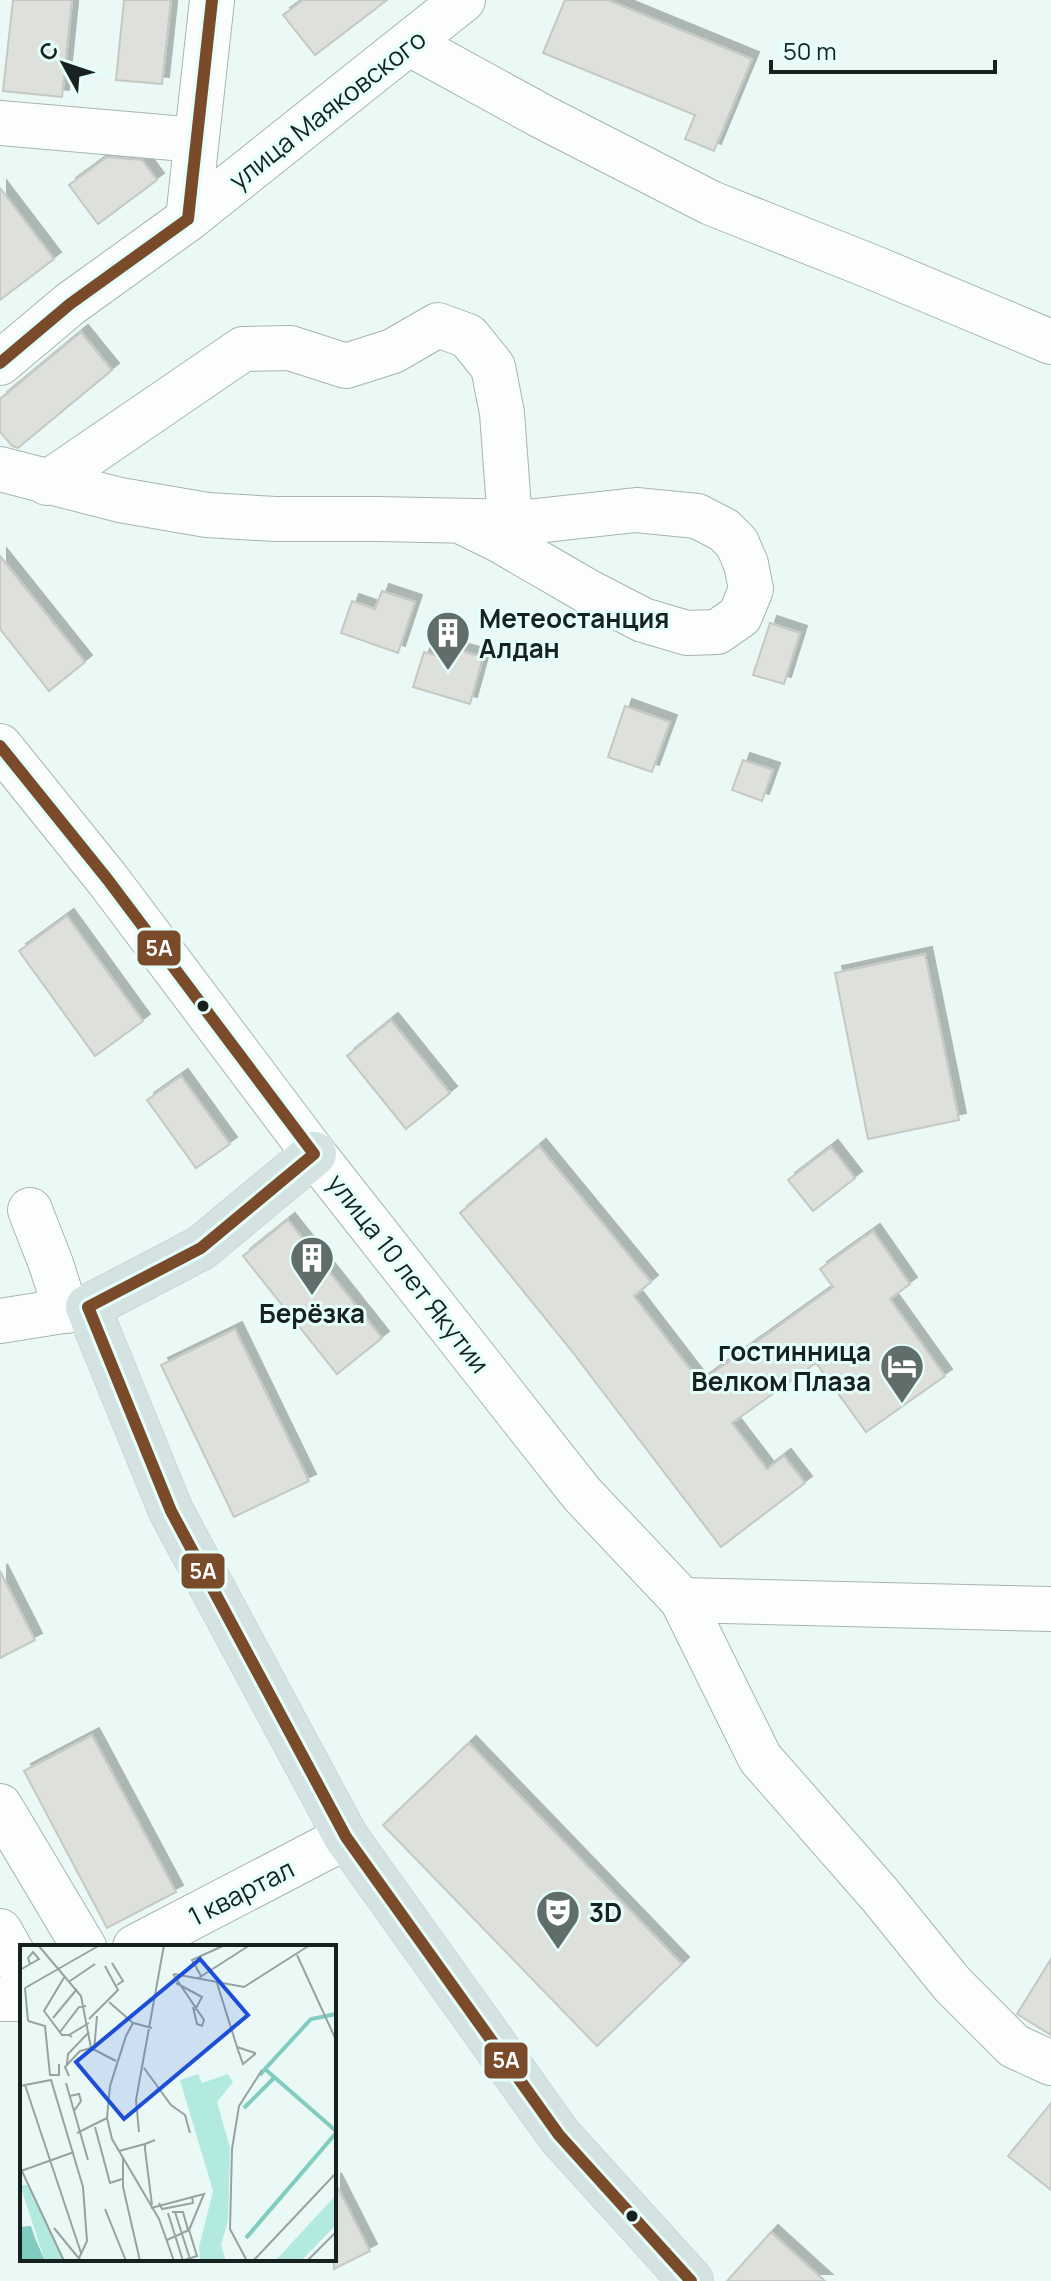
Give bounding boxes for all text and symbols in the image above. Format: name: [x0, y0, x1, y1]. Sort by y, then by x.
street label: улица Маяковского: [221, 21, 433, 197]
north arrow: [24, 24, 104, 104]
scale bar: [771, 24, 995, 74]
text: 50 m: [783, 34, 837, 67]
text: С: [32, 35, 65, 67]
place label: Метеостанция Алдан: [479, 600, 669, 666]
building icon: Метеостанция Алдан: [424, 609, 472, 672]
line badge: 5А: [136, 929, 182, 967]
text: 5А: [145, 933, 173, 963]
unlabelled marker: [195, 998, 211, 1014]
street label: улица 10 лет Якутии: [320, 1166, 498, 1380]
building icon: Берёзка: [288, 1234, 336, 1297]
place label: Берёзка: [259, 1295, 365, 1331]
place label: гостинница Велком Плаза: [691, 1333, 871, 1399]
hotel icon: гостинница Велком Плаза: [878, 1342, 926, 1405]
line badge: 5А: [180, 1552, 226, 1590]
text: 5А: [189, 1556, 217, 1586]
street label: 1 квартал: [182, 1850, 300, 1934]
theatre icon: 3D: [534, 1888, 582, 1951]
place label: 3D: [589, 1894, 622, 1930]
inset map: [20, 1945, 336, 2261]
line badge: 5А: [483, 2041, 529, 2080]
text: 5А: [492, 2045, 520, 2075]
unlabelled marker: [624, 2208, 640, 2224]

